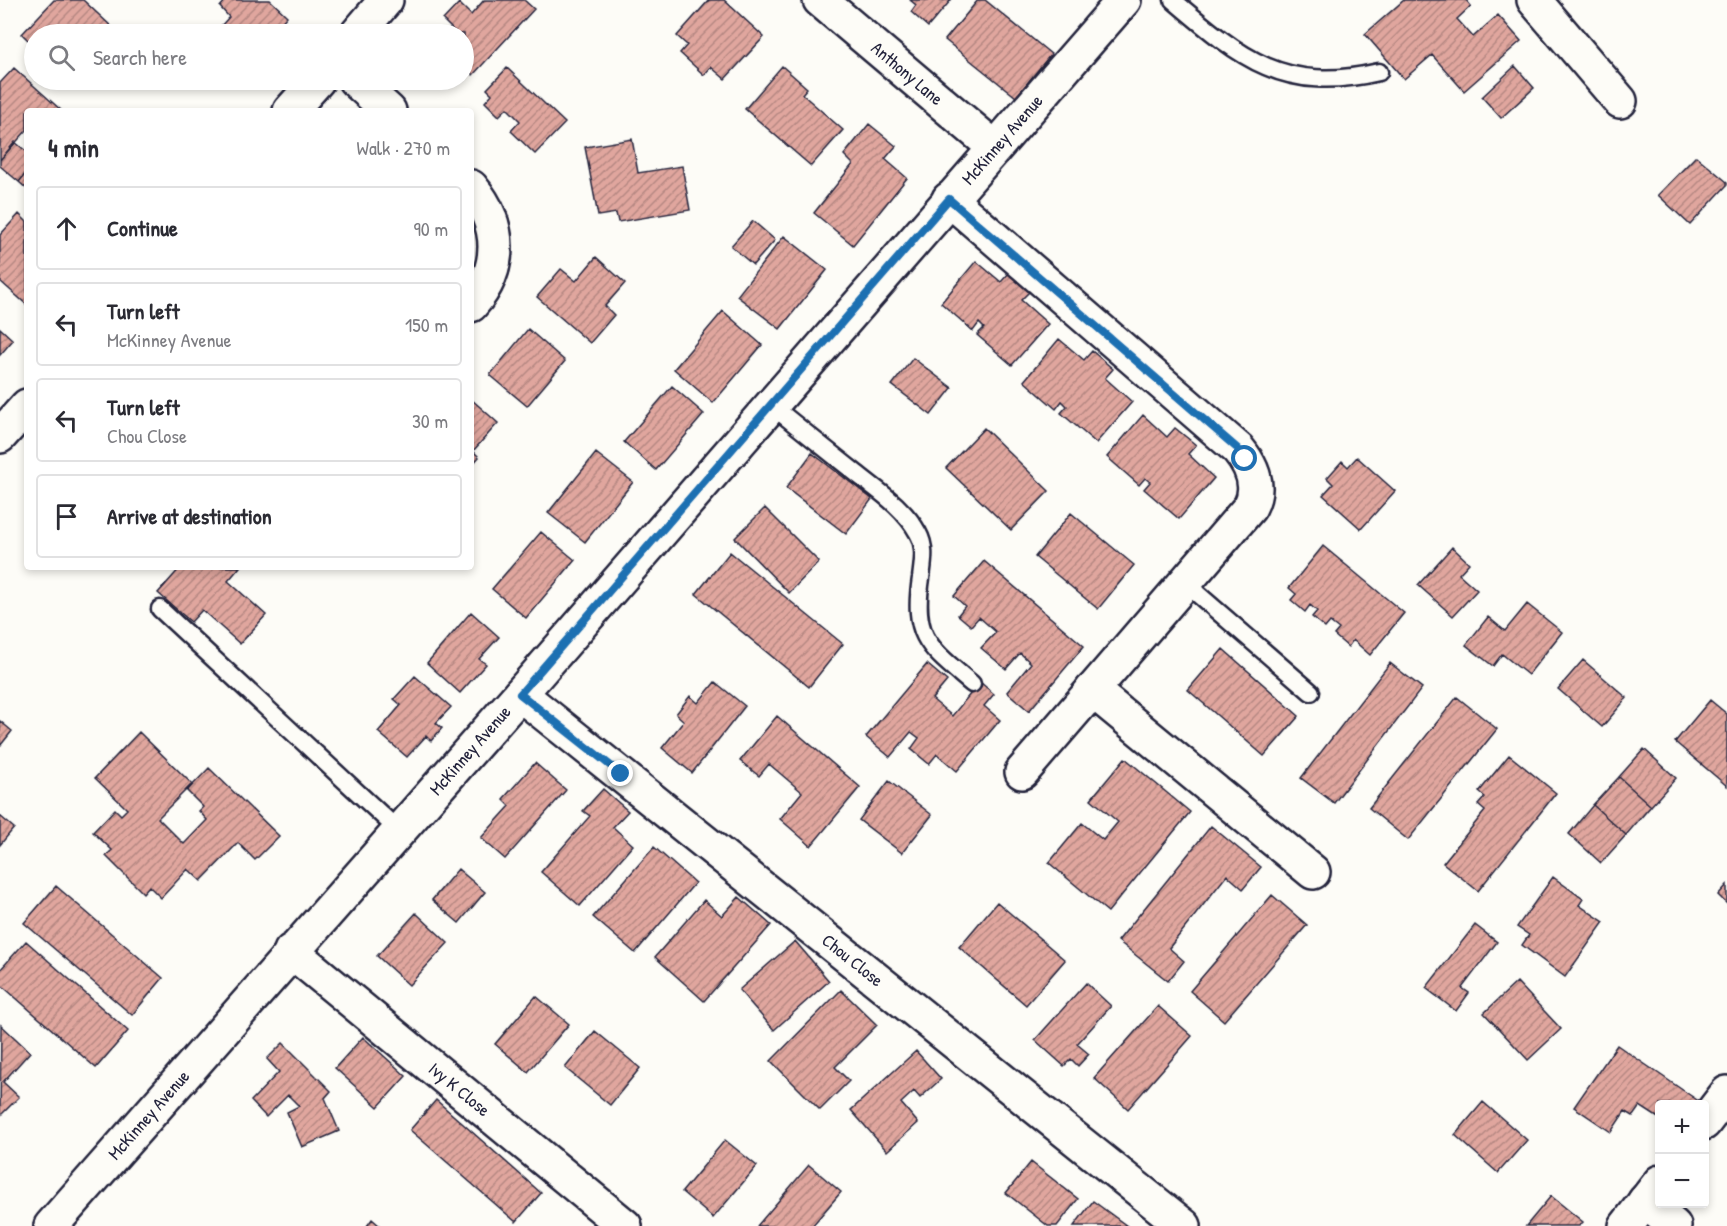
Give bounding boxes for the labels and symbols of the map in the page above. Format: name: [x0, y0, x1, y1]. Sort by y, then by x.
street label: Anthony Lane: [866, 36, 949, 111]
street label: McKinney Avenue: [956, 89, 1048, 190]
route start: [1231, 445, 1257, 471]
street label: McKinney Avenue: [423, 700, 516, 800]
route end: [607, 760, 633, 786]
street label: Chou Close: [817, 928, 889, 992]
street label: Ivy K Close: [424, 1056, 496, 1122]
street label: McKinney Avenue: [102, 1064, 195, 1165]

